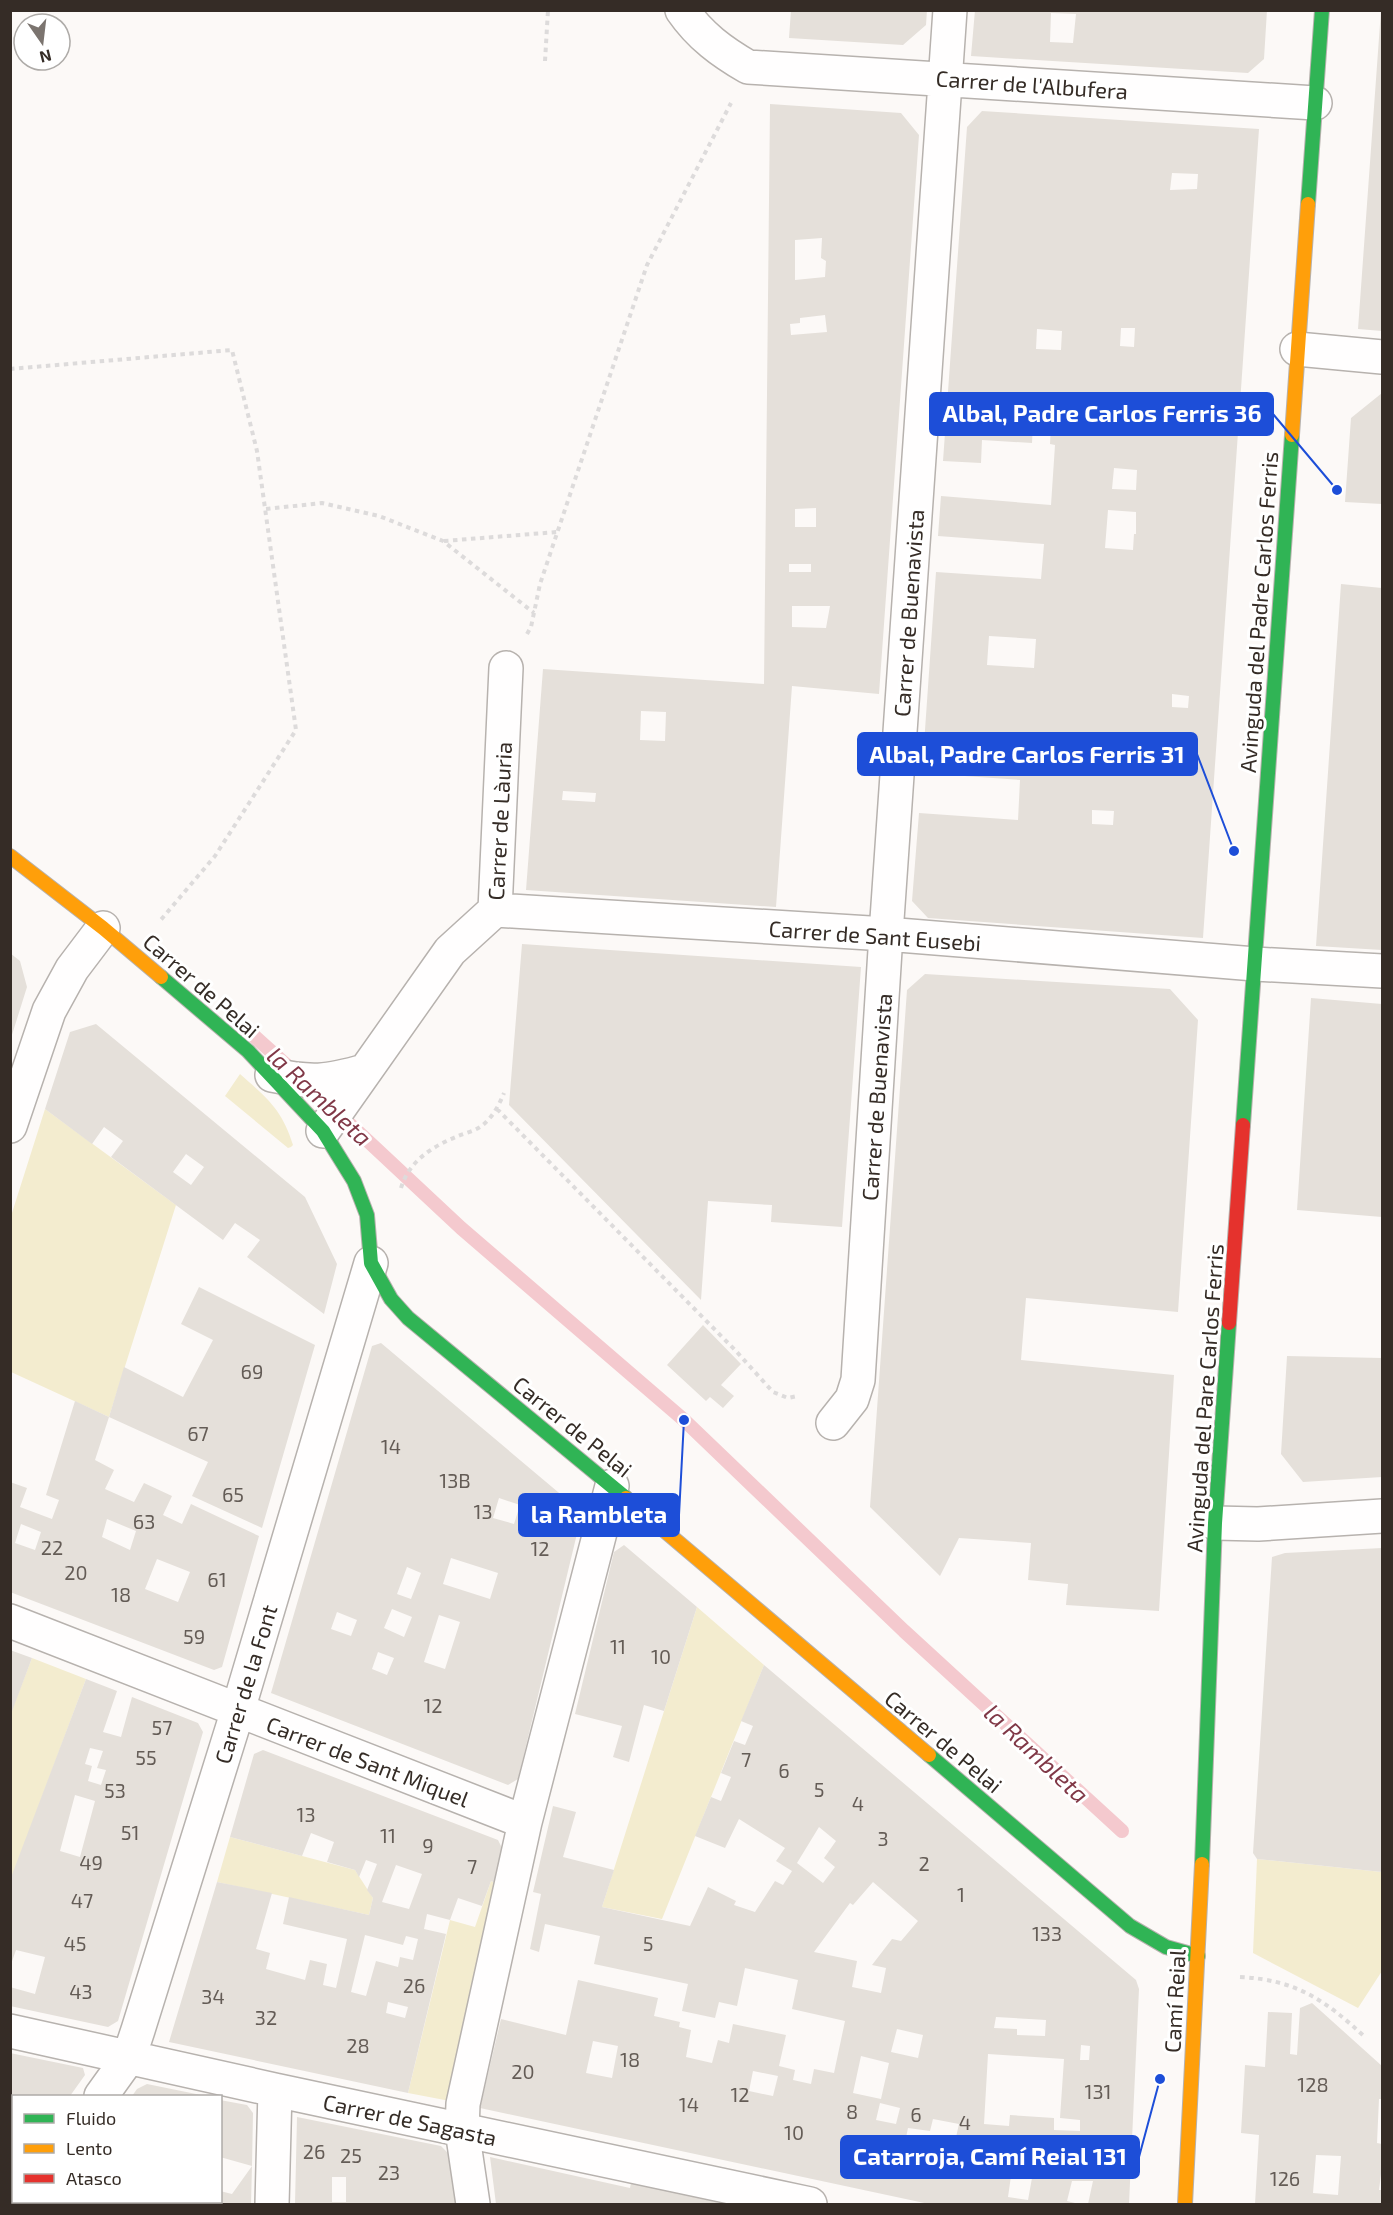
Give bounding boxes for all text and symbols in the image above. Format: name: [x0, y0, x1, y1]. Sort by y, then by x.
north arrow: [12, 12, 72, 72]
text: N: [38, 46, 54, 68]
street label: Carrer de l'Albufera: [935, 64, 1129, 104]
callout: Albal, Padre Carlos Ferris 36: [930, 393, 1273, 435]
text: Albal, Padre Carlos Ferris 36: [942, 398, 1262, 427]
street label: Avinguda del Padre Carlos Ferris: [1234, 451, 1282, 773]
street label: Carrer de Buenavista: [888, 508, 928, 718]
callout: Albal, Padre Carlos Ferris 31: [858, 733, 1197, 775]
text: Albal, Padre Carlos Ferris 31: [869, 739, 1185, 768]
street label: Carrer de Làuria: [482, 741, 516, 901]
street label: Carrer de Sant Eusebi: [768, 915, 982, 955]
street label: Carrer de Pelai: [139, 928, 265, 1042]
street label: Carrer de Buenavista: [856, 992, 896, 1202]
water label: la Rambleta: [262, 1040, 378, 1152]
street label: Avinguda del Pare Carlos Ferris: [1180, 1243, 1228, 1553]
house number: 69: [241, 1359, 263, 1383]
street label: Carrer de Pelai: [508, 1370, 638, 1482]
house number: 67: [187, 1421, 209, 1445]
house number: 14: [381, 1434, 401, 1458]
house number: 13B: [439, 1468, 471, 1492]
house number: 65: [222, 1482, 244, 1506]
callout: la Rambleta: [519, 1494, 679, 1536]
house number: 13: [473, 1499, 493, 1523]
text: la Rambleta: [531, 1499, 667, 1528]
house number: 63: [133, 1509, 155, 1533]
house number: 22: [41, 1535, 63, 1559]
house number: 12: [530, 1536, 550, 1560]
house number: 20: [64, 1560, 88, 1584]
house number: 61: [207, 1567, 227, 1591]
house number: 18: [111, 1582, 131, 1606]
street label: Carrer de la Font: [208, 1601, 282, 1767]
house number: 59: [183, 1624, 205, 1648]
house number: 11: [610, 1634, 626, 1658]
house number: 10: [651, 1644, 671, 1668]
street label: Carrer de Pelai: [880, 1684, 1008, 1798]
house number: 12: [423, 1693, 443, 1717]
water label: la Rambleta: [979, 1697, 1095, 1809]
street label: Carrer de Sant Miquel: [263, 1710, 473, 1812]
house number: 57: [152, 1715, 172, 1739]
house number: 55: [135, 1745, 157, 1769]
house number: 7: [741, 1747, 751, 1771]
house number: 6: [778, 1758, 790, 1782]
house number: 5: [814, 1777, 824, 1801]
house number: 53: [104, 1778, 126, 1802]
house number: 4: [852, 1791, 864, 1815]
house number: 13: [296, 1802, 316, 1826]
house number: 51: [121, 1820, 139, 1844]
house number: 11: [380, 1823, 396, 1847]
house number: 3: [877, 1826, 889, 1850]
house number: 9: [422, 1833, 434, 1857]
house number: 49: [79, 1850, 103, 1874]
house number: 2: [918, 1851, 930, 1875]
house number: 7: [467, 1854, 477, 1878]
house number: 1: [957, 1882, 965, 1906]
house number: 47: [71, 1888, 93, 1912]
house number: 133: [1032, 1921, 1062, 1945]
house number: 45: [63, 1931, 87, 1955]
house number: 5: [643, 1931, 653, 1955]
street label: Camí Reial: [1158, 1948, 1190, 2053]
house number: 26: [403, 1973, 425, 1997]
house number: 43: [69, 1979, 93, 2003]
house number: 34: [201, 1984, 225, 2008]
house number: 32: [255, 2005, 277, 2029]
house number: 28: [346, 2033, 370, 2057]
house number: 18: [620, 2047, 640, 2071]
house number: 20: [511, 2059, 535, 2083]
house number: 128: [1297, 2072, 1329, 2096]
house number: 131: [1084, 2079, 1112, 2103]
house number: 12: [730, 2082, 750, 2106]
street label: Carrer de Sagasta: [321, 2088, 499, 2150]
house number: 14: [679, 2092, 699, 2116]
legend: [12, 2095, 222, 2203]
house number: 8: [846, 2099, 858, 2123]
house number: 6: [910, 2102, 922, 2126]
text: Fluido: [66, 2107, 116, 2129]
house number: 4: [959, 2110, 971, 2134]
house number: 10: [784, 2120, 804, 2144]
callout: Catarroja, Camí Reial 131: [841, 2136, 1139, 2178]
text: Lento: [66, 2137, 112, 2159]
house number: 26: [303, 2139, 325, 2163]
text: Catarroja, Camí Reial 131: [853, 2141, 1127, 2170]
house number: 25: [340, 2143, 362, 2167]
house number: 23: [378, 2160, 400, 2184]
house number: 126: [1270, 2166, 1300, 2190]
text: Atasco: [66, 2167, 122, 2189]

